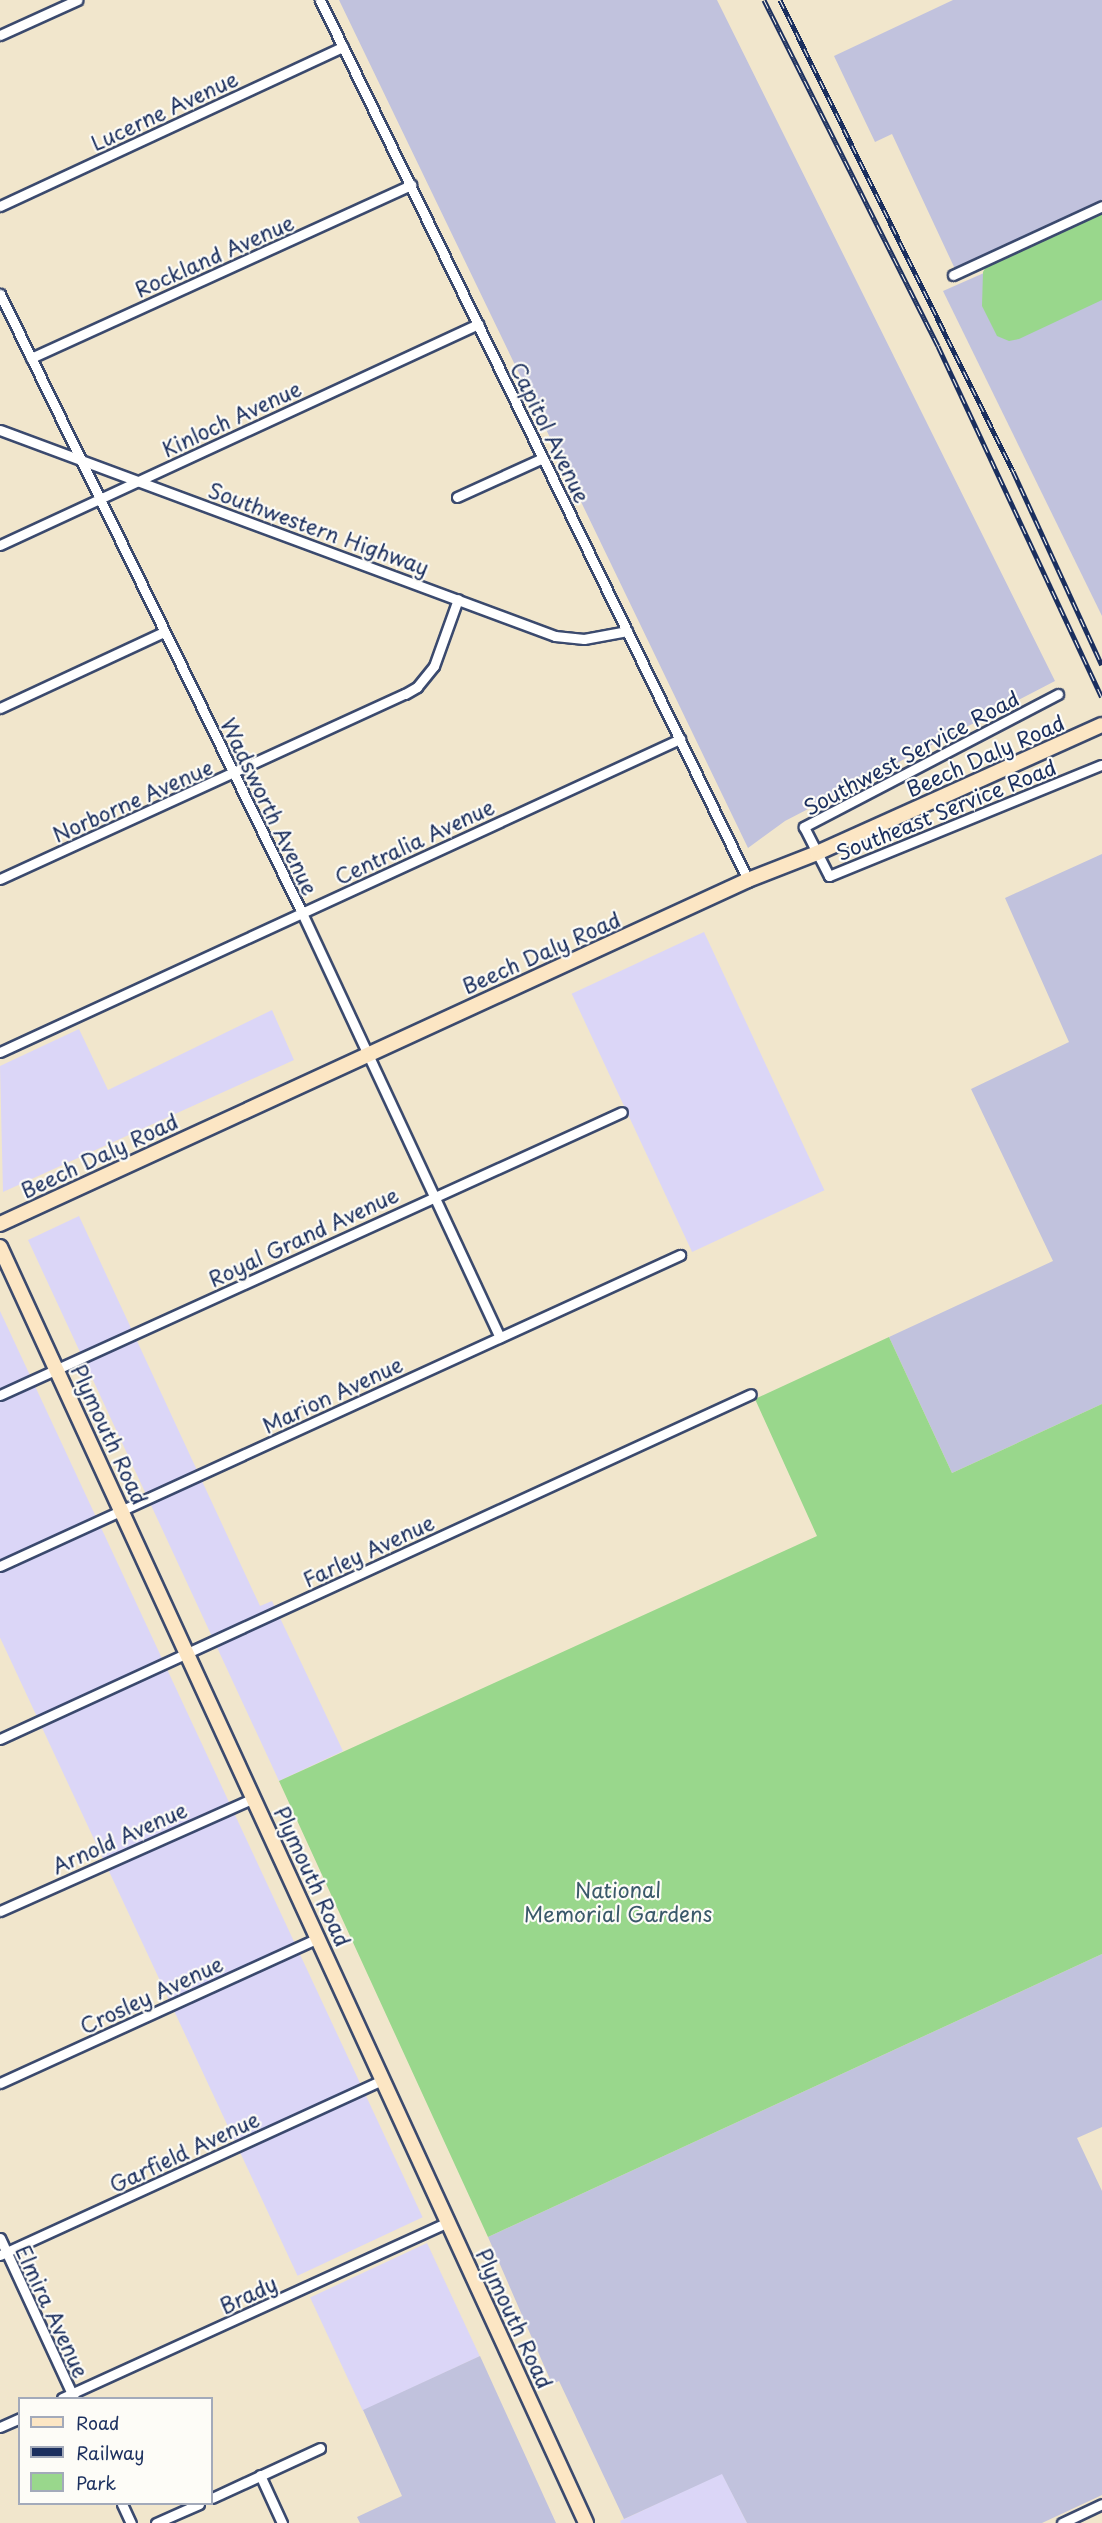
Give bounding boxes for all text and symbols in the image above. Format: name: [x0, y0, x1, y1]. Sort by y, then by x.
street label: Lucerne Avenue: [87, 65, 241, 155]
street label: Rockland Avenue: [130, 209, 298, 301]
street label: Capitol Avenue: [506, 358, 596, 506]
street label: Kinloch Avenue: [157, 374, 305, 462]
street label: Southwestern Highway: [205, 476, 433, 580]
street label: Southwest Service Road: [800, 685, 1022, 819]
street label: Beech Daly Road: [902, 709, 1068, 801]
street label: Wadsworth Avenue: [216, 713, 324, 899]
street label: Norborne Avenue: [48, 753, 216, 847]
street label: Southeast Service Road: [833, 753, 1059, 865]
street label: Centralia Avenue: [330, 793, 498, 889]
street label: Beech Daly Road: [458, 906, 624, 998]
street label: Beech Daly Road: [16, 1107, 182, 1203]
street label: Royal Grand Avenue: [204, 1181, 402, 1291]
street label: Marion Avenue: [258, 1351, 406, 1437]
street label: Plymouth Road: [66, 1360, 154, 1508]
street label: Farley Avenue: [298, 1509, 438, 1591]
street label: Arnold Avenue: [47, 1796, 191, 1878]
street label: Plymouth Road: [269, 1802, 357, 1950]
park label: National Memorial Gardens: [524, 1876, 712, 1926]
street label: Crosley Avenue: [75, 1950, 227, 2038]
street label: Garfield Avenue: [105, 2105, 263, 2197]
street label: Elmira Avenue: [11, 2240, 95, 2382]
street label: Plymouth Road: [471, 2244, 559, 2392]
street label: Brady: [215, 2270, 281, 2318]
legend: [18, 2397, 213, 2505]
text: Road: [76, 2409, 120, 2436]
text: Railway: [76, 2439, 144, 2466]
text: Park: [76, 2469, 116, 2496]

